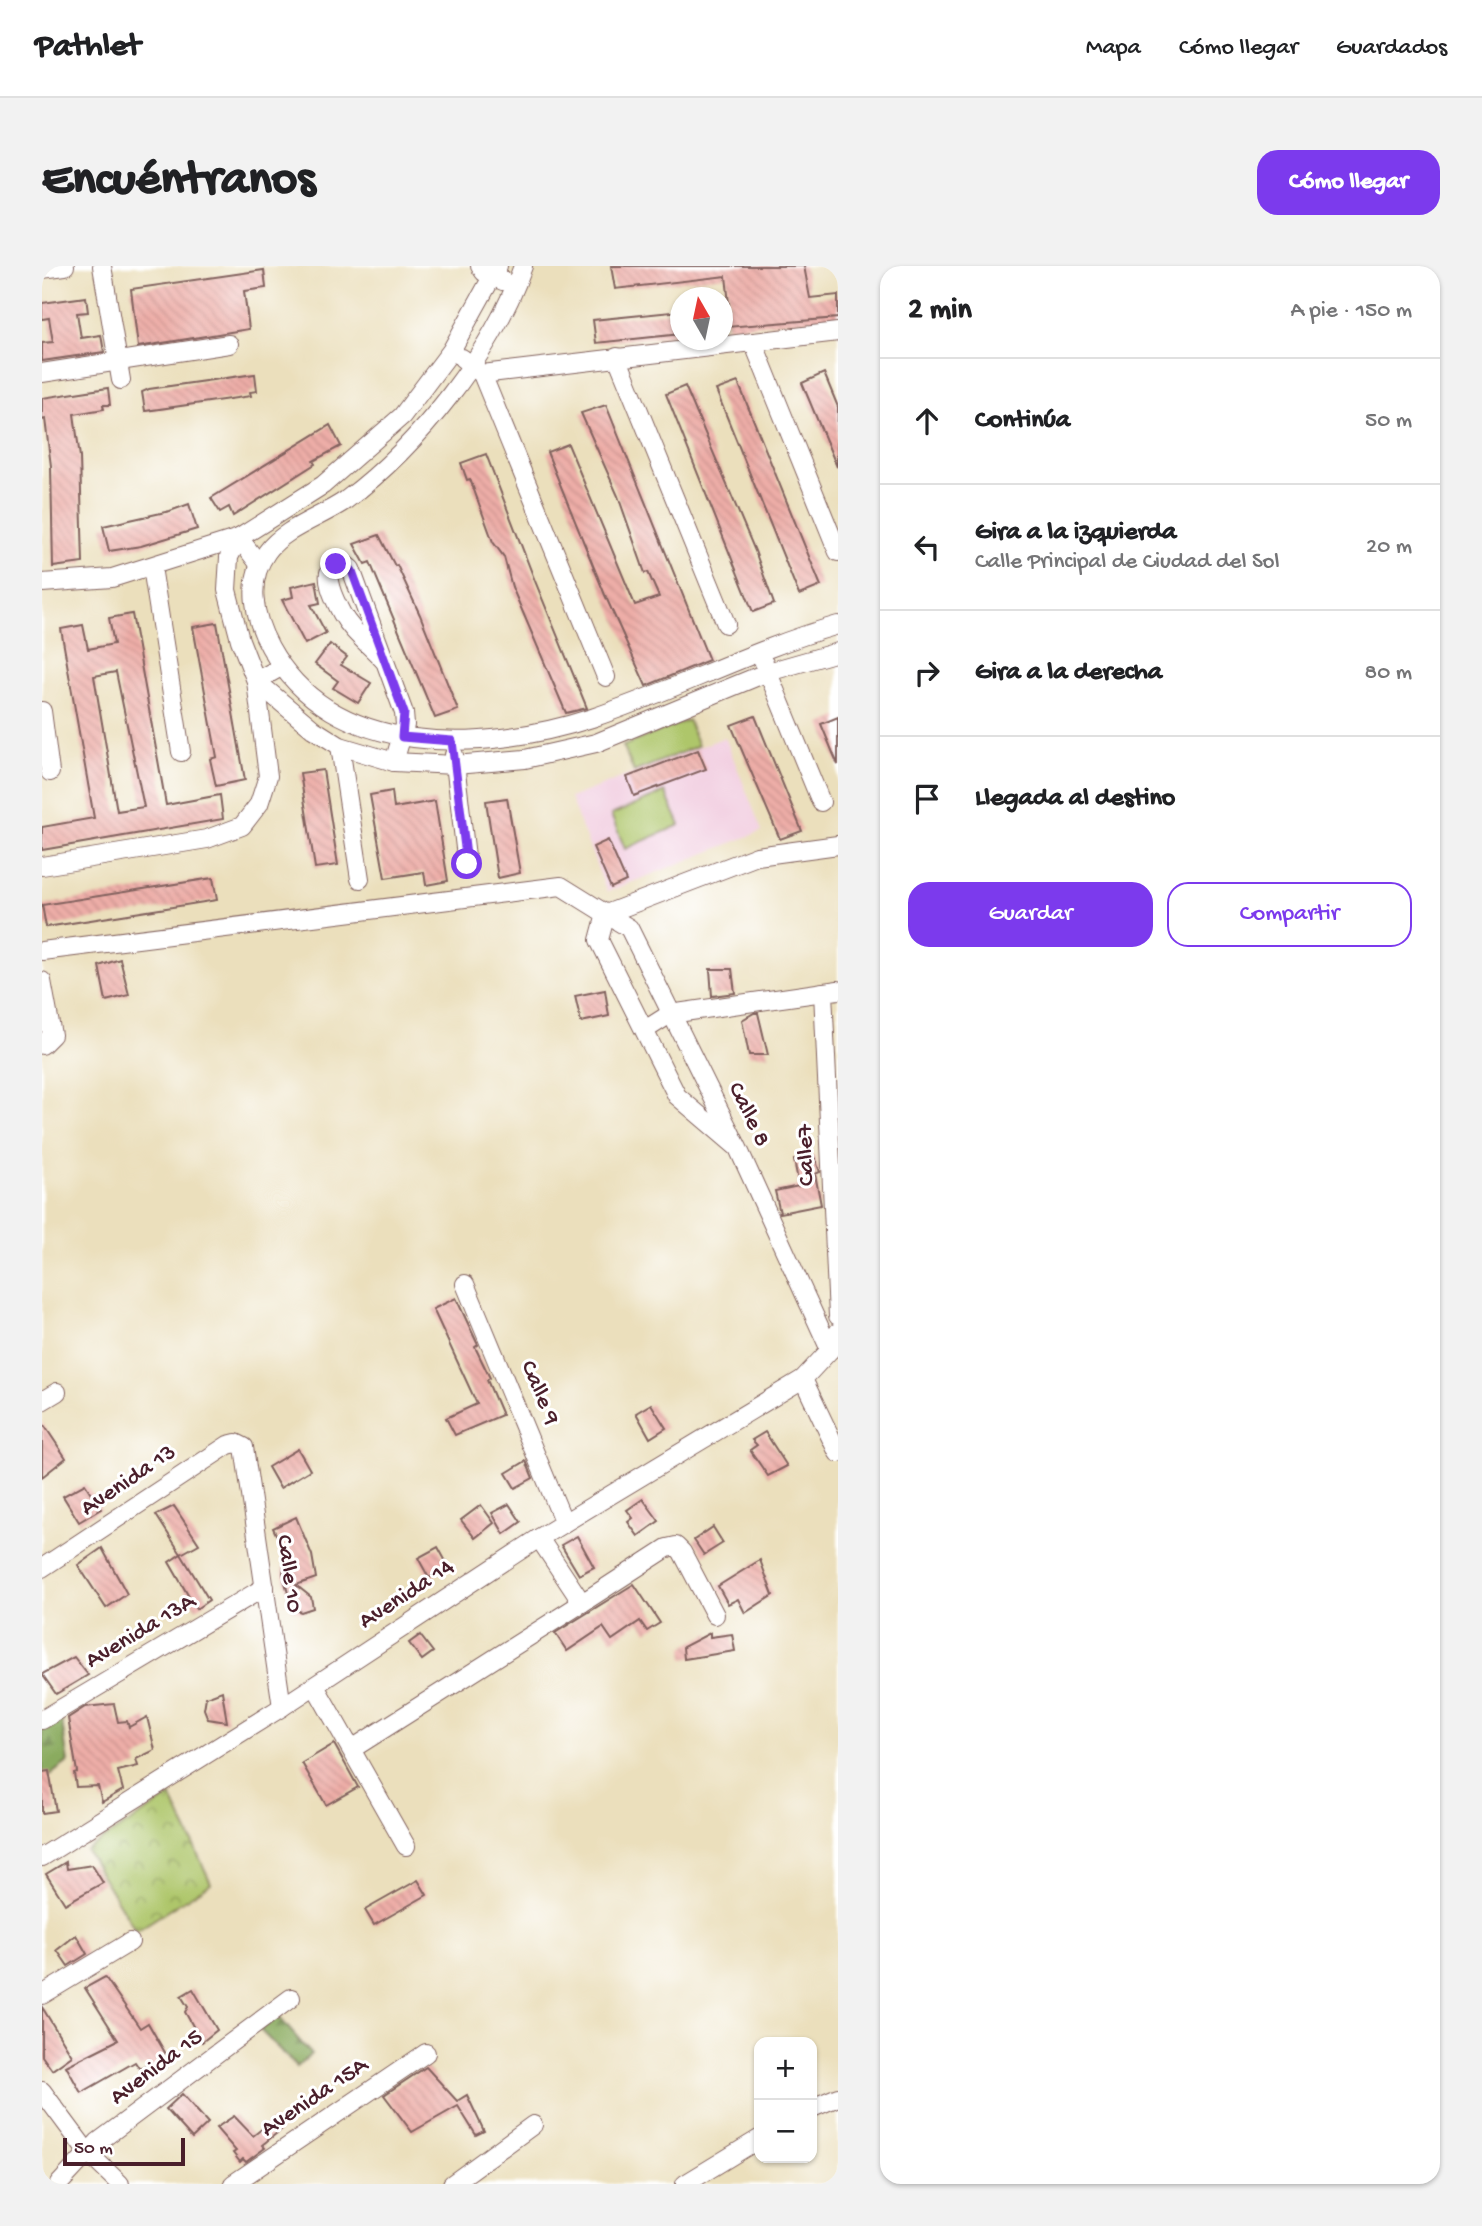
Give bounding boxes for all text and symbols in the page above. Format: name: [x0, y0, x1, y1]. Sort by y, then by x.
text: Pathlet: [35, 29, 141, 67]
text: Mapa: [1086, 34, 1141, 63]
text: Cómo llegar: [1179, 34, 1298, 63]
text: Guardados: [1336, 34, 1447, 63]
button: Cómo llegar: [1257, 150, 1440, 215]
text: Encuéntranos: [42, 153, 315, 211]
north arrow: [670, 287, 733, 350]
text: 2 min: [908, 294, 972, 329]
text: A pie · 150 m: [1290, 298, 1412, 325]
icon: ahead: [908, 402, 946, 440]
text: Continúa: [975, 406, 1070, 437]
text: 50 m: [1365, 408, 1412, 435]
text: Gira a la izquierda: [975, 518, 1177, 549]
icon: left: [908, 528, 946, 566]
text: 20 m: [1366, 534, 1412, 561]
route end: [320, 548, 351, 579]
text: Calle Principal de Ciudad del Sol: [975, 549, 1280, 576]
icon: right: [908, 654, 946, 692]
text: Gira a la derecha: [975, 658, 1162, 689]
text: 80 m: [1365, 660, 1412, 687]
icon: arrive: [908, 780, 946, 818]
text: Llegada al destino: [975, 784, 1175, 815]
route start: [451, 848, 482, 879]
button: Guardar: [908, 882, 1153, 947]
button: Compartir: [1167, 882, 1412, 947]
street label: Calle 8: [720, 1078, 776, 1152]
street label: Calle7: [791, 1123, 823, 1186]
street label: Calle 9: [513, 1356, 565, 1430]
street label: Avenida 13: [76, 1439, 182, 1523]
street label: Calle 10: [268, 1533, 308, 1615]
street label: Avenida 14: [354, 1553, 461, 1637]
street label: Avenida 13A: [81, 1587, 203, 1676]
street label: Avenida 15: [105, 2024, 209, 2112]
map controls: [754, 2037, 817, 2163]
button: +: [754, 2037, 817, 2100]
street label: Avenida 15A: [256, 2050, 376, 2144]
button: −: [754, 2100, 817, 2163]
scale bar: [63, 2135, 186, 2167]
text: 50 m: [74, 2138, 113, 2161]

